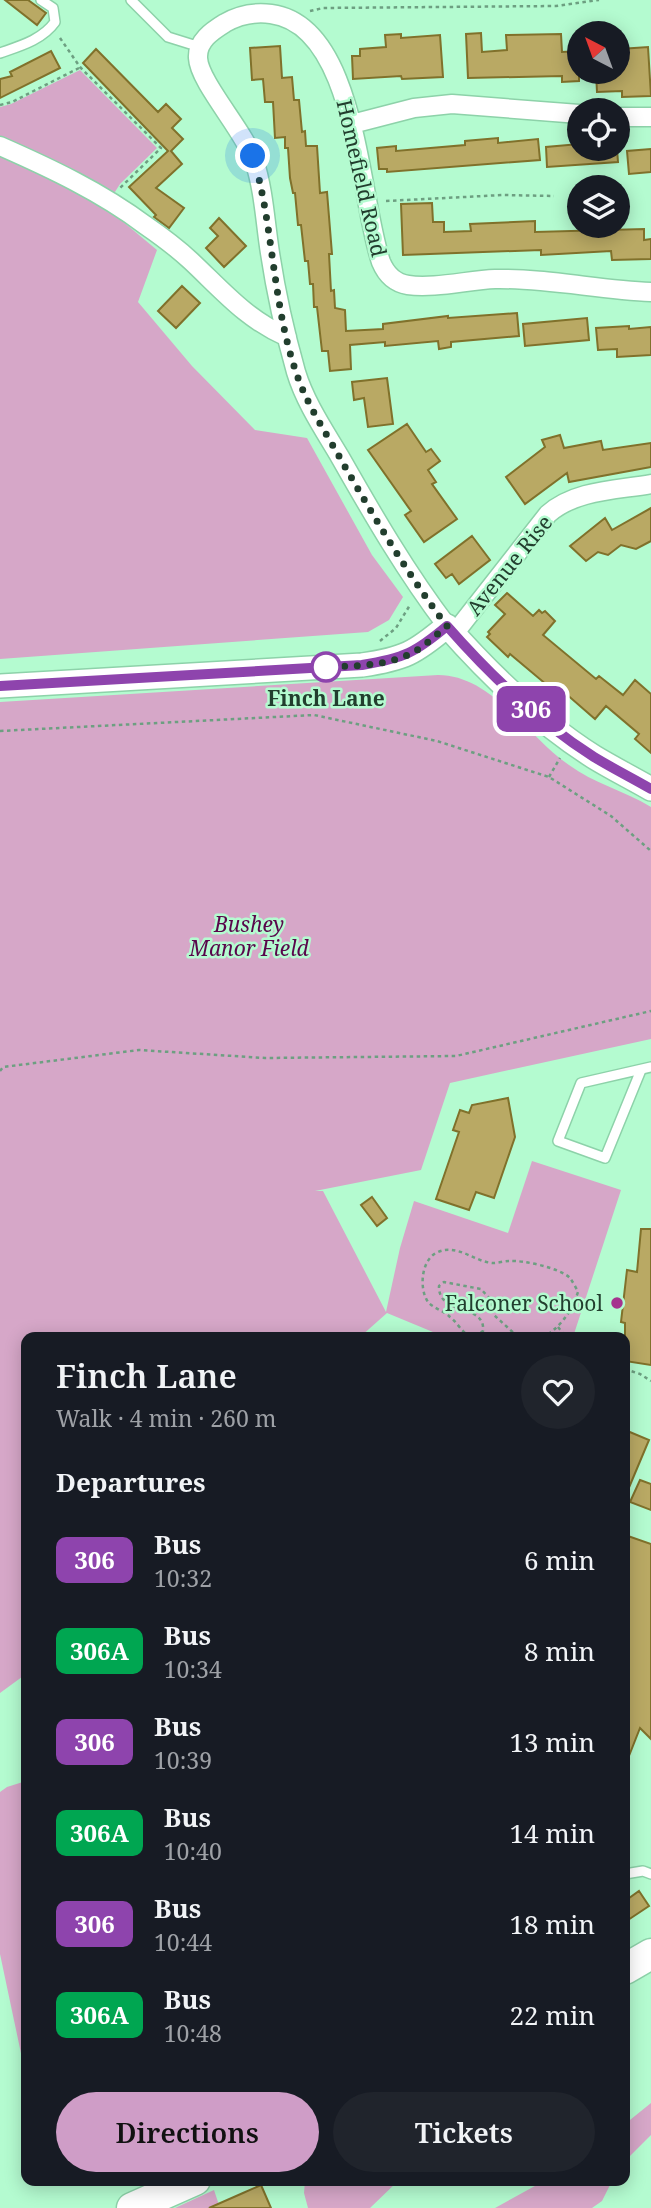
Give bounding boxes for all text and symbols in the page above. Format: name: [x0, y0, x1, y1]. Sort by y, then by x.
north arrow: [567, 21, 630, 84]
map controls: [567, 21, 630, 238]
street label: Homefield Road: [330, 97, 394, 259]
button: locate: [567, 98, 630, 161]
your location: [235, 138, 270, 173]
button: layers: [567, 175, 630, 238]
street label: Avenue Rise: [460, 509, 558, 621]
marker: Finch Lane: [311, 652, 341, 682]
place label: Finch Lane: [267, 684, 385, 712]
line badge: 306: [491, 686, 571, 732]
text: 306: [511, 692, 551, 725]
park label: Bushey Manor Field: [188, 910, 310, 962]
place label: Falconer School: [445, 1289, 603, 1317]
marker: Falconer School: [609, 1295, 625, 1311]
text: Finch Lane: [56, 1353, 237, 1398]
button: heart: [521, 1355, 595, 1429]
text: Walk · 4 min · 260 m: [56, 1402, 276, 1434]
text: Departures: [56, 1464, 206, 1500]
text: Bus: [154, 1526, 201, 1562]
text: 6 min: [524, 1542, 595, 1578]
text: 306: [74, 1543, 115, 1576]
text: 10:32: [154, 1562, 212, 1594]
text: Bus: [164, 1617, 211, 1653]
text: 8 min: [524, 1633, 595, 1669]
text: 306A: [70, 1634, 129, 1667]
text: 10:34: [164, 1653, 222, 1685]
text: Bus: [154, 1708, 201, 1744]
text: 13 min: [510, 1724, 595, 1760]
text: 306: [74, 1725, 115, 1758]
text: 10:39: [154, 1744, 212, 1776]
text: Bus: [164, 1799, 211, 1835]
text: 14 min: [510, 1815, 595, 1851]
text: 306A: [70, 1816, 129, 1849]
text: 10:40: [164, 1835, 222, 1867]
text: Bus: [154, 1890, 201, 1926]
text: 18 min: [510, 1906, 595, 1942]
text: 306: [74, 1907, 115, 1940]
text: 10:44: [154, 1926, 212, 1958]
text: Bus: [164, 1981, 211, 2017]
text: 22 min: [510, 1997, 595, 2033]
text: 306A: [70, 1998, 129, 2031]
text: 10:48: [164, 2017, 222, 2049]
button: Directions: [56, 2092, 319, 2172]
button: Tickets: [333, 2092, 595, 2172]

